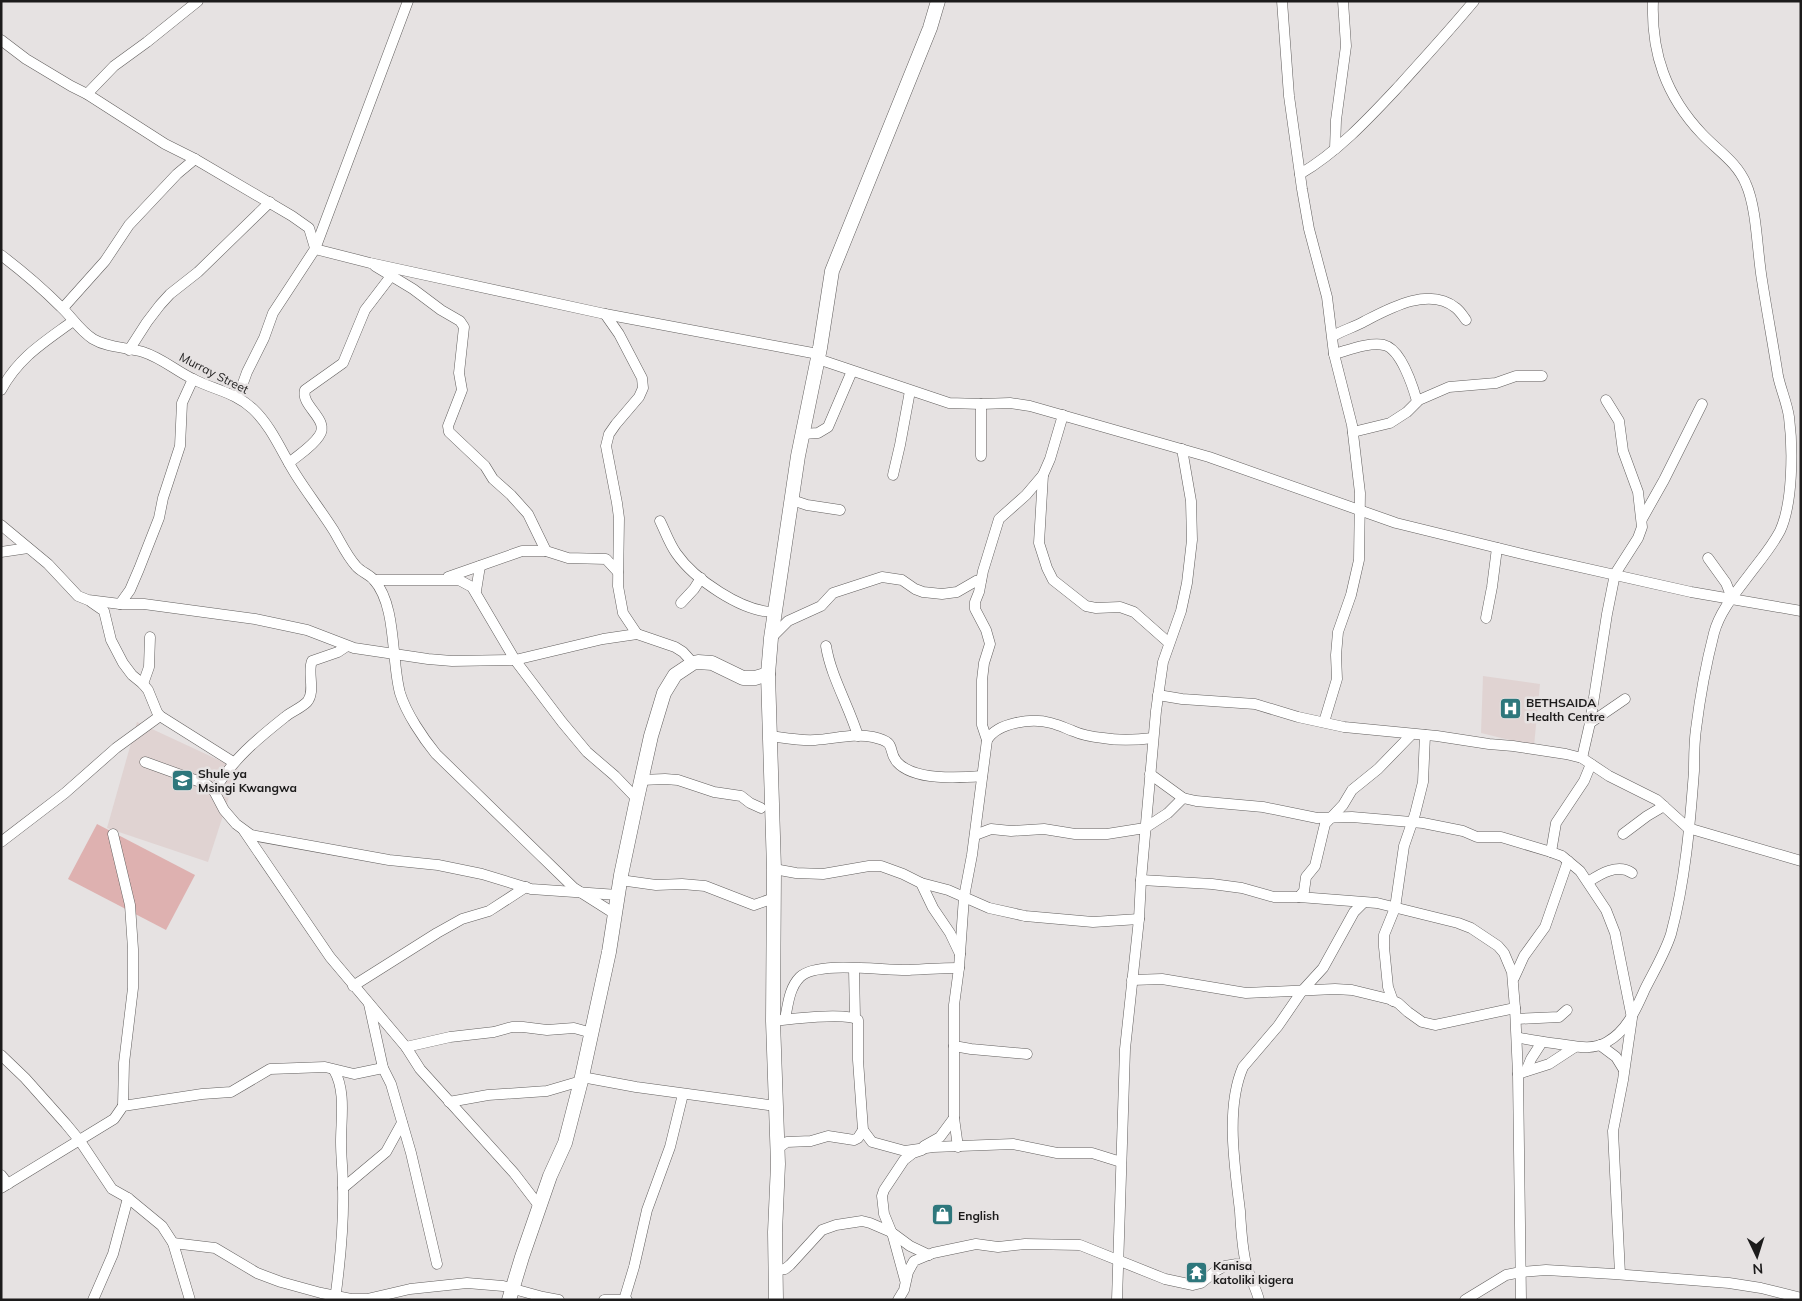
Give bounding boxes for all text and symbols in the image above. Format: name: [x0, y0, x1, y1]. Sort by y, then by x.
street label: Murray Street: [177, 349, 251, 397]
place label: BETHSAIDA Health Centre: [1526, 695, 1605, 724]
hospital icon: BETHSAIDA Health Centre: [1498, 697, 1522, 721]
place label: Shule ya Msingi Kwangwa: [198, 766, 297, 795]
school or university icon: Shule ya Msingi Kwangwa: [170, 768, 194, 792]
shop icon: English: [930, 1203, 954, 1227]
place label: English: [958, 1208, 999, 1223]
north arrow: [1732, 1231, 1782, 1281]
place label: Kanisa katoliki kigera: [1213, 1258, 1294, 1287]
temple icon: Kanisa katoliki kigera: [1185, 1260, 1209, 1284]
text: N: [1752, 1260, 1764, 1278]

